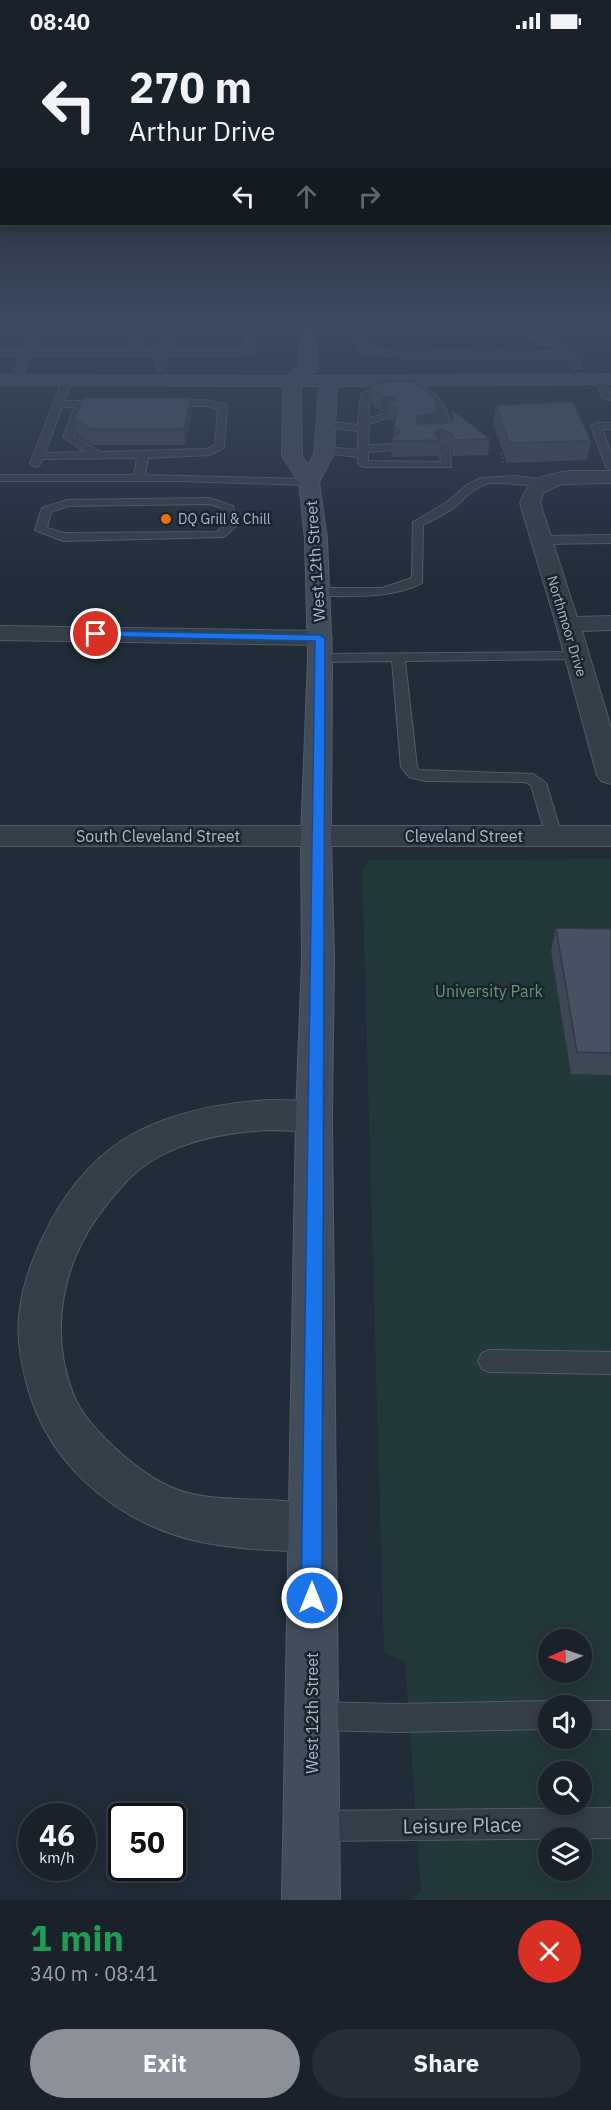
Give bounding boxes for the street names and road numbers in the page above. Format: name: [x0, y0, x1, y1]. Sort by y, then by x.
street label: West 12th Street: [301, 500, 329, 622]
street label: Northmoor Drive: [543, 573, 591, 679]
street label: South Cleveland Street: [76, 826, 240, 846]
street label: Cleveland Street: [405, 826, 523, 846]
street label: West 12th Street: [302, 1652, 322, 1774]
street label: Leisure Place: [402, 1810, 522, 1840]

